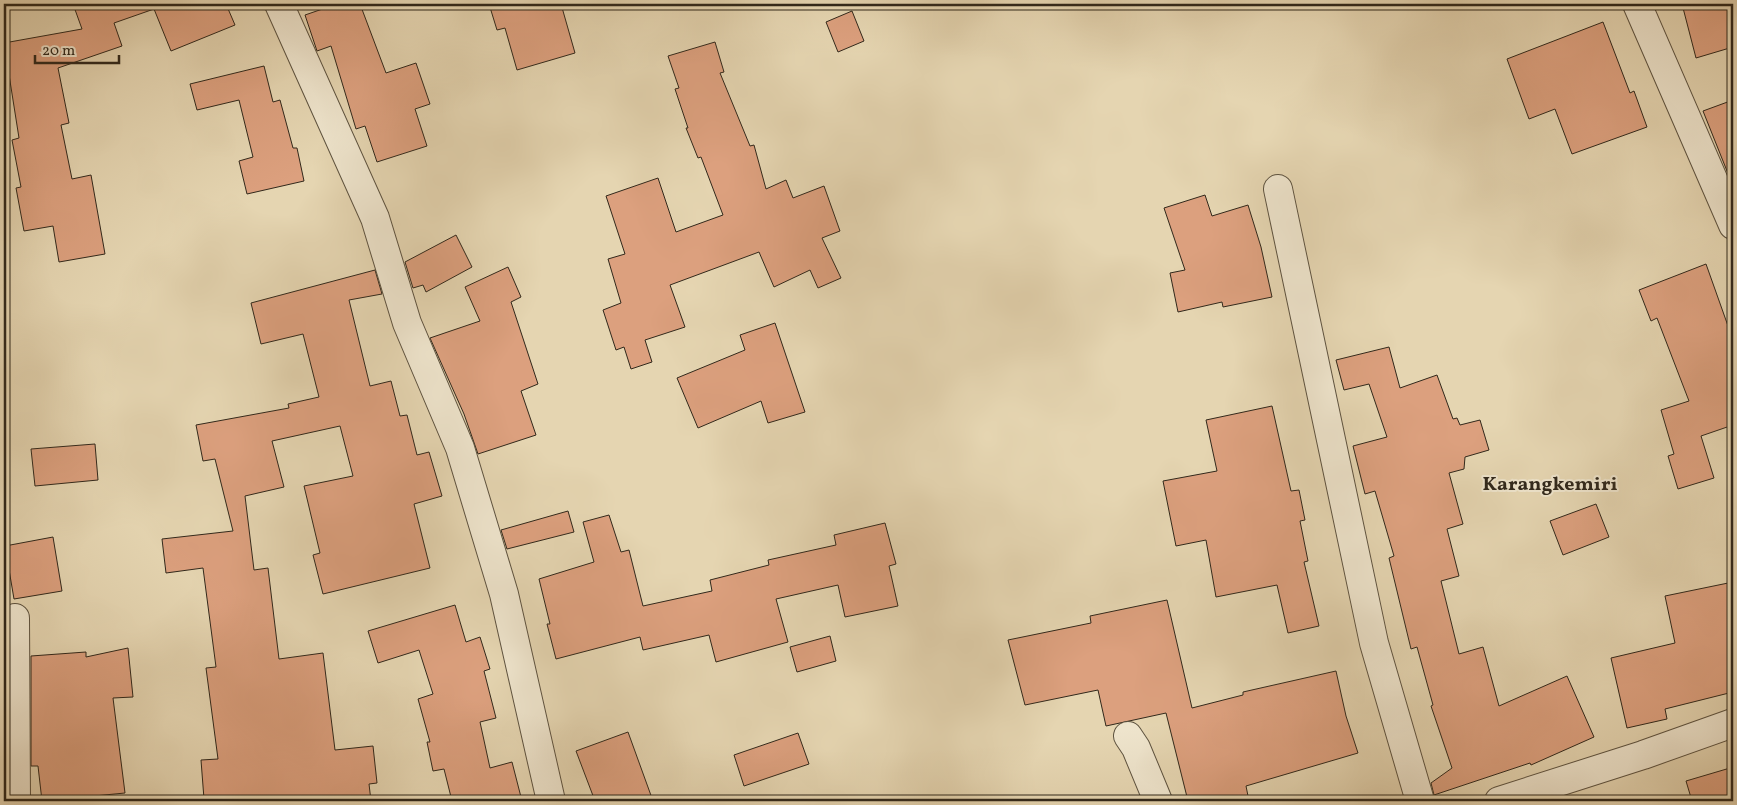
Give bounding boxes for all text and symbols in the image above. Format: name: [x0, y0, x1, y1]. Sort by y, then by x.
scale bar: [35, 32, 119, 64]
text: 20 m: [42, 41, 75, 62]
district label: Karangkemiri: [1483, 471, 1617, 499]

